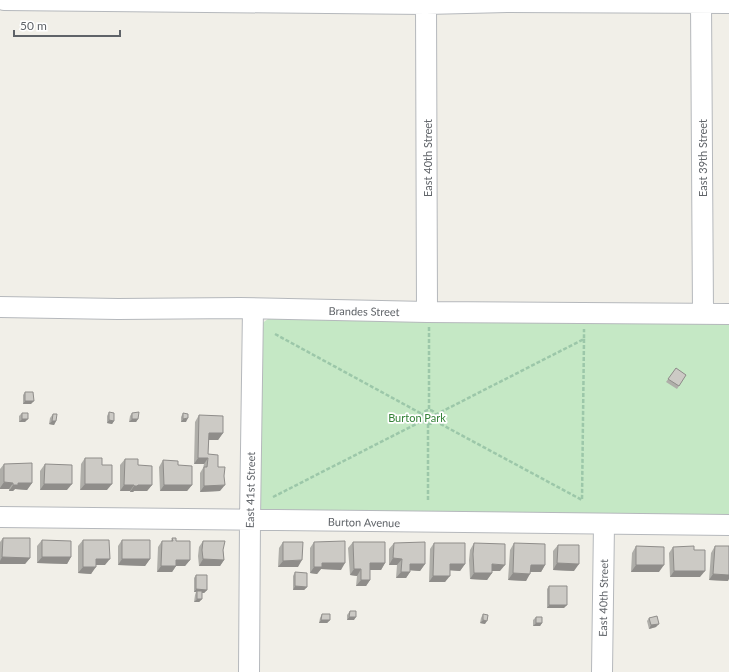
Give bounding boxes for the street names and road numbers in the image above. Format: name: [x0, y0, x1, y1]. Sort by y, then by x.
street label: East 40th Street: [421, 119, 434, 197]
street label: East 39th Street: [696, 119, 709, 197]
street label: Brandes Street: [328, 304, 400, 318]
street label: East 41st Street: [243, 452, 257, 528]
street label: Burton Avenue: [328, 515, 400, 529]
street label: East 40th Street: [596, 559, 610, 637]

